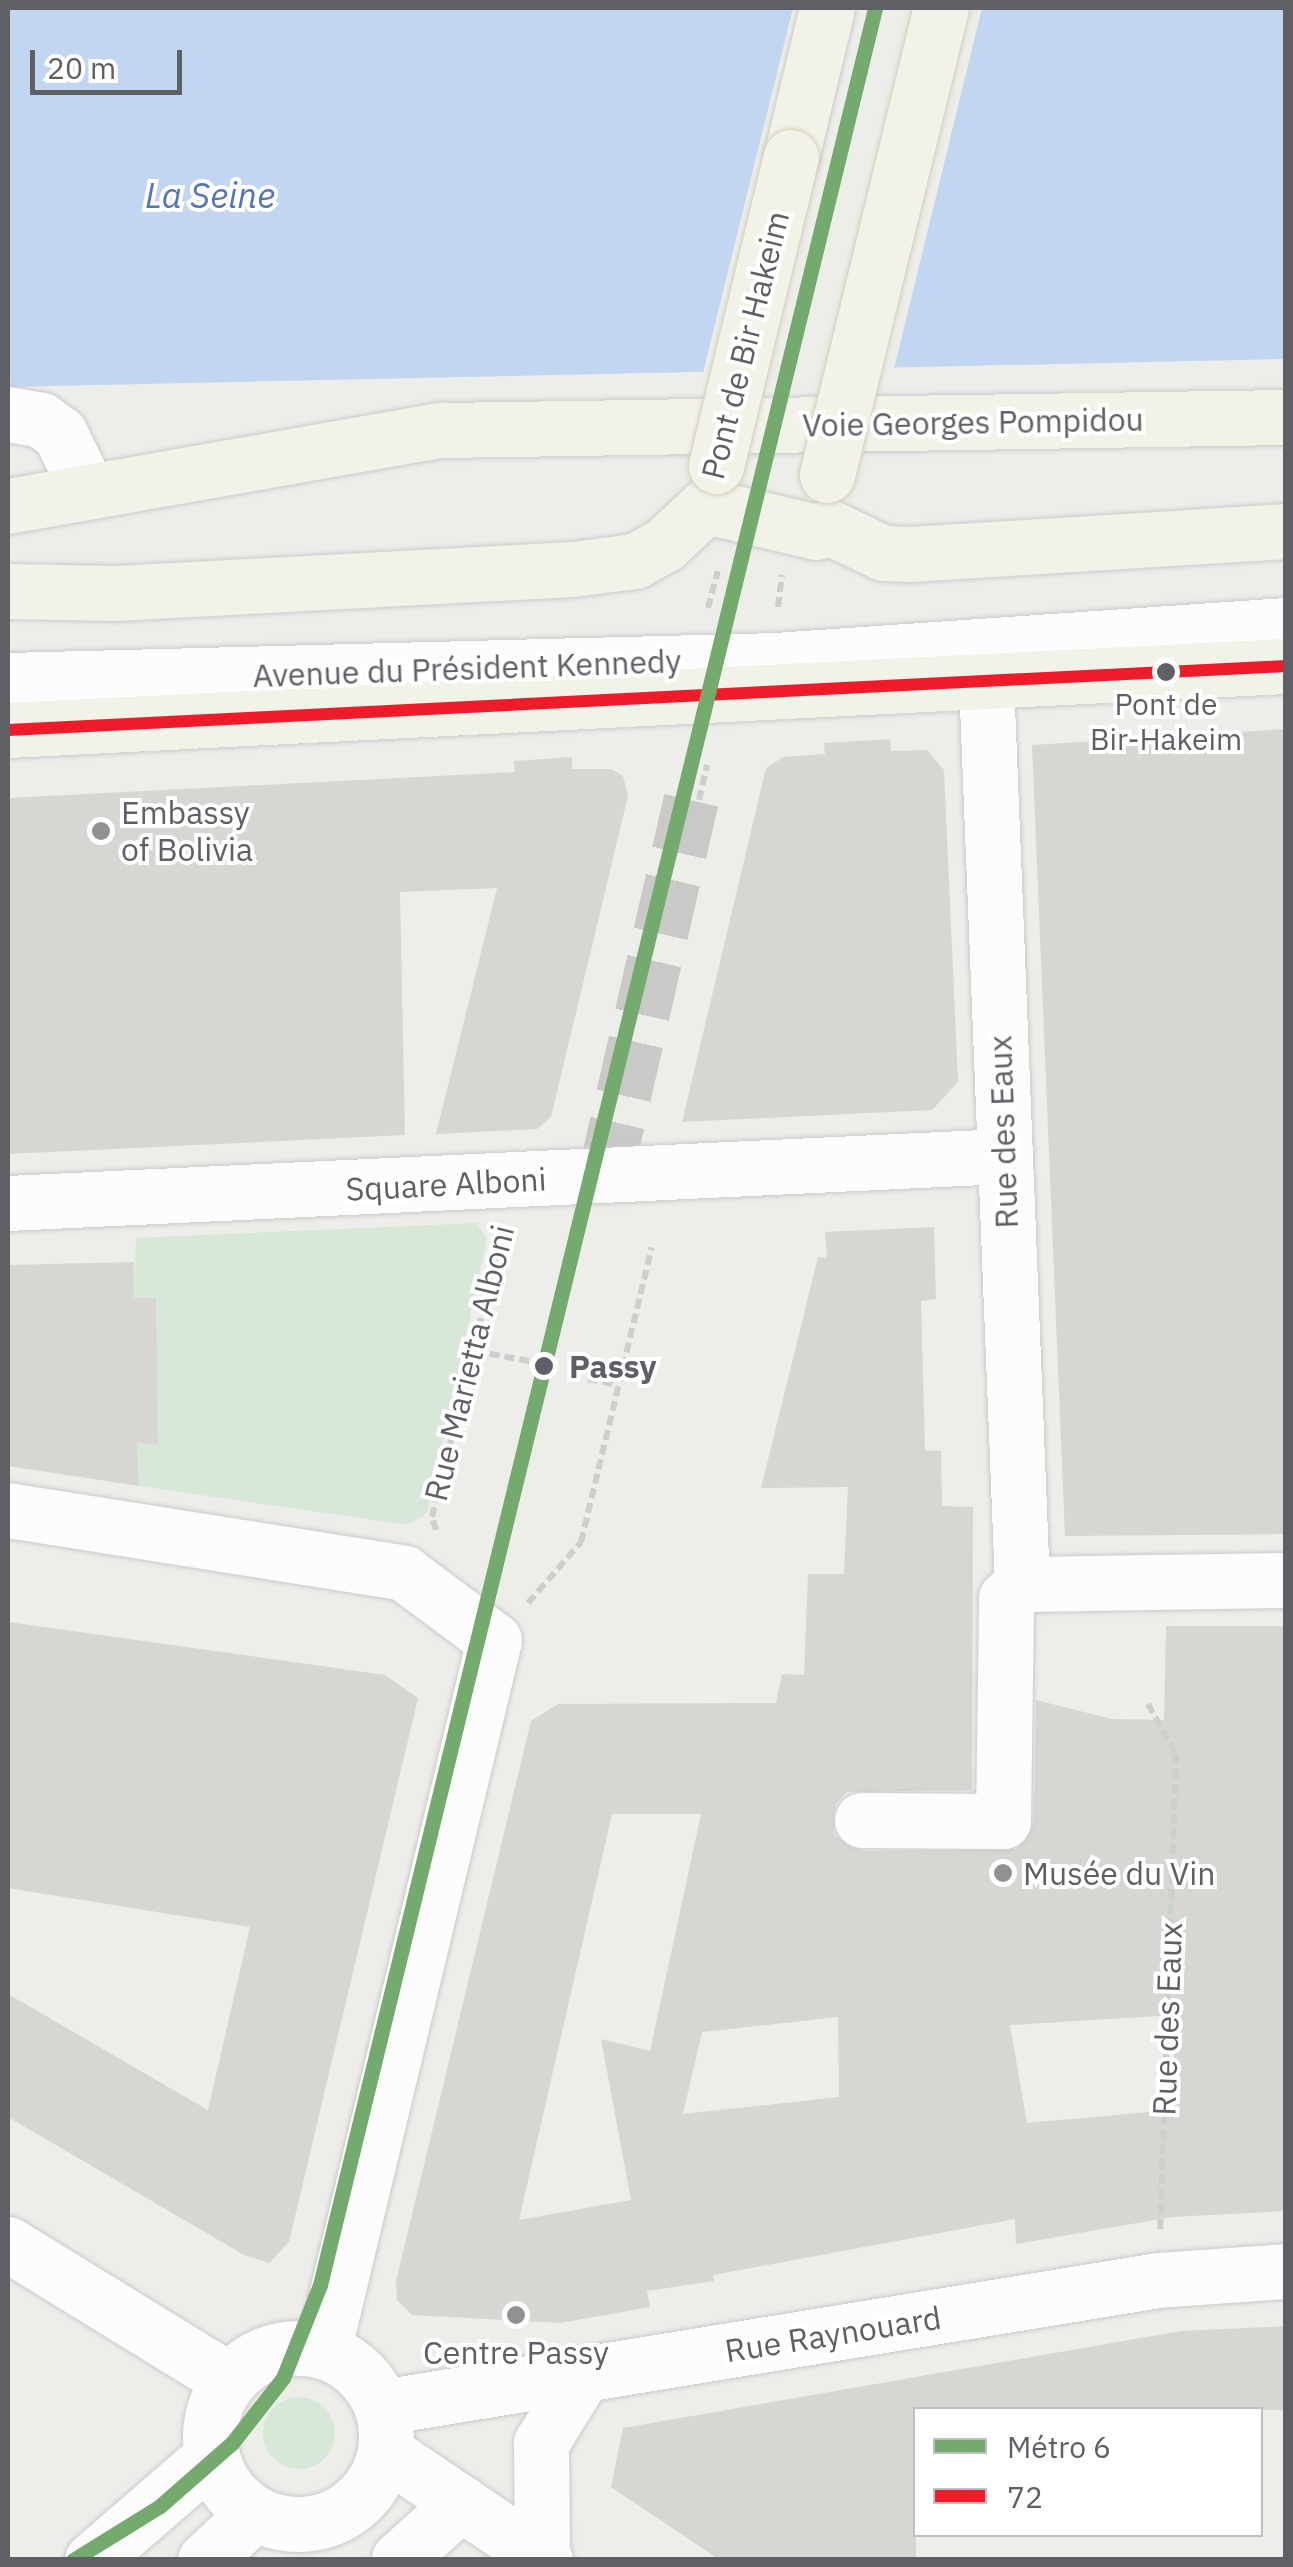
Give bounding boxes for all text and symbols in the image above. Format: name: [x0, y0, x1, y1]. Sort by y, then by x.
scale bar: [35, 30, 188, 92]
text: 20 m: [47, 48, 116, 87]
water label: La Seine: [145, 174, 275, 216]
street label: Pont de Bir Hakeim: [693, 207, 797, 483]
street label: Voie Georges Pompidou: [802, 400, 1144, 444]
street label: Avenue du Président Kennedy: [252, 641, 682, 695]
marker: Pont de Bir-Hakeim: [1156, 662, 1176, 682]
place label: Pont de Bir-Hakeim: [1090, 686, 1242, 756]
place label: Embassy of Bolivia: [121, 794, 253, 869]
marker: Embassy of Bolivia: [90, 820, 112, 842]
street label: Rue des Eaux: [980, 1035, 1026, 1229]
street label: Square Alboni: [345, 1160, 547, 1208]
street label: Rue Marietta Alboni: [416, 1221, 522, 1505]
place label: Passy: [569, 1347, 657, 1385]
marker: Passy: [528, 1350, 560, 1382]
place label: Musée du Vin: [1023, 1854, 1215, 1892]
marker: Musée du Vin: [992, 1862, 1014, 1884]
street label: Rue des Eaux: [1144, 1922, 1190, 2116]
street label: Rue Raynouard: [722, 2298, 944, 2370]
marker: Centre Passy: [503, 2302, 529, 2328]
place label: Centre Passy: [423, 2333, 609, 2371]
legend: [913, 2407, 1263, 2537]
text: Métro 6: [1007, 2427, 1111, 2466]
text: 72: [1007, 2477, 1043, 2516]

